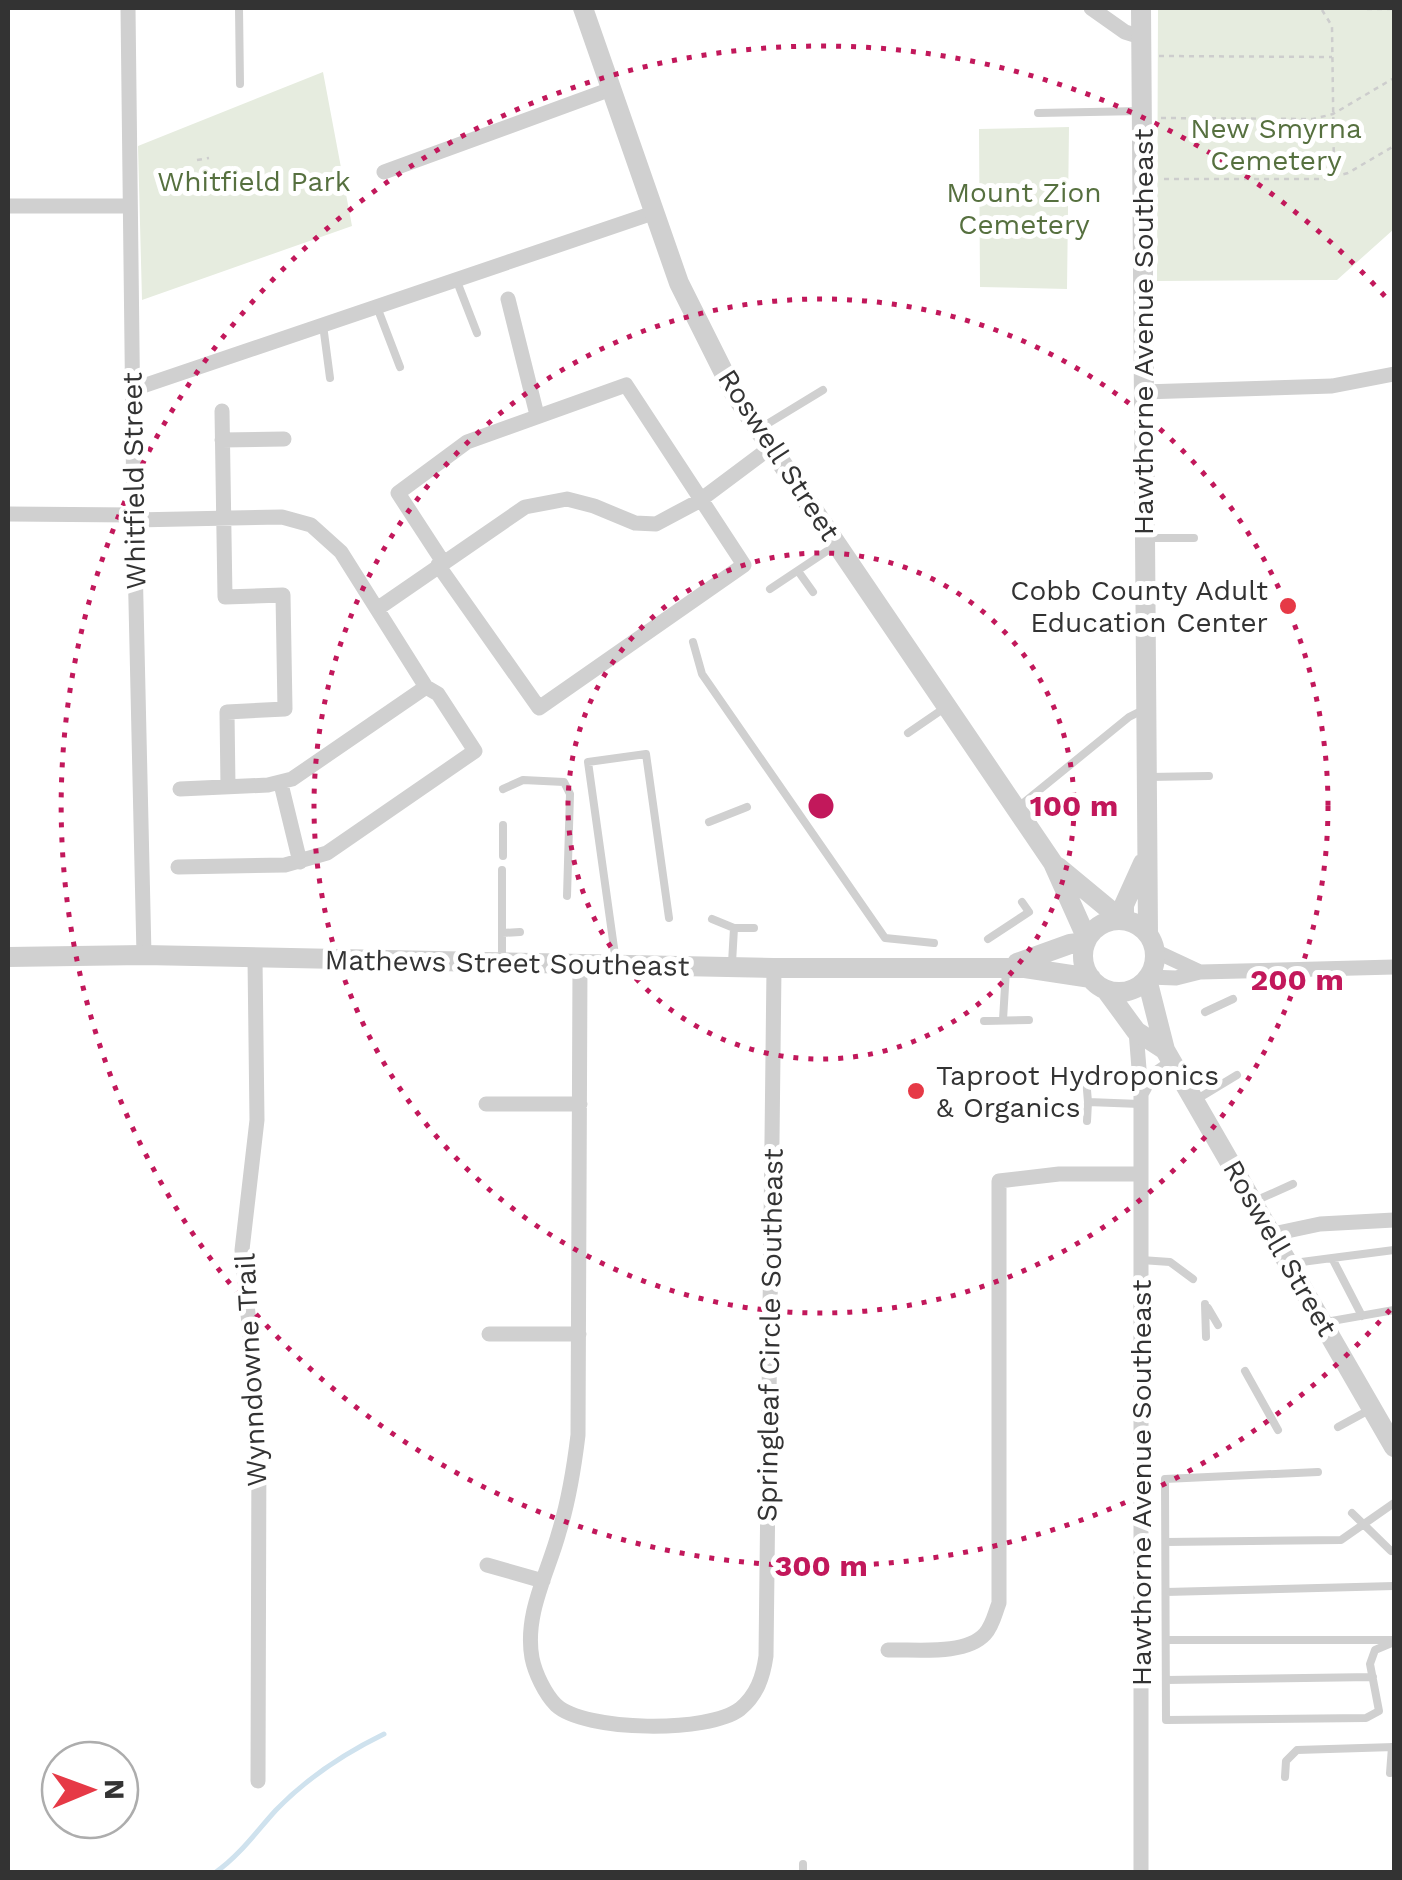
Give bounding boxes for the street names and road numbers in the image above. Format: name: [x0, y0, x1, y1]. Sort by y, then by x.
street label: Hawthorne Avenue Southeast: [1127, 128, 1160, 535]
street label: Roswell Street: [711, 363, 847, 547]
street label: Whitfield Street: [116, 372, 152, 590]
street label: Mathews Street Southeast: [324, 943, 690, 983]
street label: Springleaf Circle Southeast: [750, 1148, 790, 1522]
street label: Roswell Street: [1216, 1154, 1344, 1342]
street label: Wynndowne Trail: [228, 1252, 274, 1487]
street label: Hawthorne Avenue Southeast: [1125, 1279, 1158, 1686]

